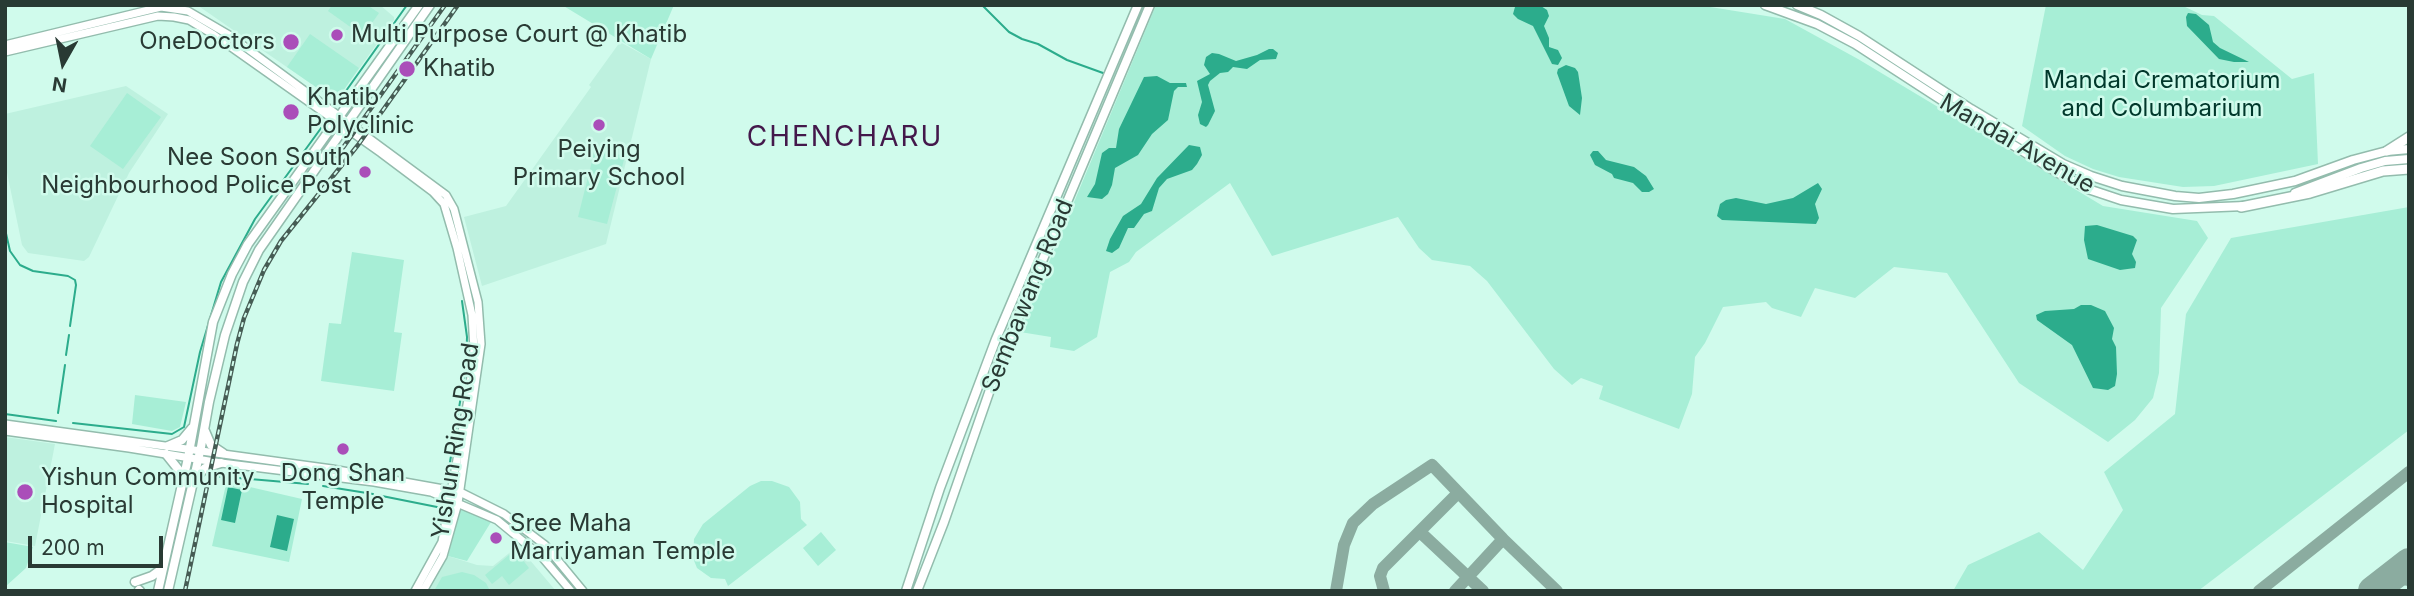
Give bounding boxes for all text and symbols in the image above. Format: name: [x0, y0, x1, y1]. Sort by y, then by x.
place label: Multi Purpose Court @ Khatib: [351, 21, 687, 49]
marker: Multi Purpose Court @ Khatib: [329, 27, 345, 43]
north arrow: [28, 28, 98, 98]
place label: OneDoctors: [139, 28, 275, 56]
marker: OneDoctors: [281, 32, 301, 52]
place label: Khatib: [423, 55, 495, 83]
marker: Khatib: [397, 59, 417, 79]
park label: Mandai Crematorium and Columbarium: [2043, 67, 2281, 123]
text: N: [51, 72, 69, 97]
place label: Khatib Polyclinic: [307, 84, 415, 140]
street label: Mandai Avenue: [1934, 88, 2100, 200]
marker: Khatib Polyclinic: [281, 102, 301, 122]
marker: Peiying Primary School: [591, 117, 607, 133]
district label: CHENCHARU: [748, 121, 942, 155]
place label: Peiying Primary School: [513, 136, 685, 192]
place label: Nee Soon South Neighbourhood Police Post: [41, 144, 351, 200]
marker: Nee Soon South Neighbourhood Police Post: [357, 164, 373, 180]
street label: Sembawang Road: [976, 195, 1080, 397]
street label: Yishun Ring Road: [426, 341, 486, 541]
marker: Dong Shan Temple: [335, 441, 351, 457]
place label: Dong Shan Temple: [281, 460, 405, 516]
place label: Yishun Community Hospital: [41, 464, 254, 520]
marker: Yishun Community Hospital: [15, 482, 35, 502]
place label: Sree Maha Marriyaman Temple: [510, 510, 735, 566]
scale bar: [32, 522, 166, 566]
marker: Sree Maha Marriyaman Temple: [488, 530, 504, 546]
text: 200 m: [41, 535, 105, 560]

